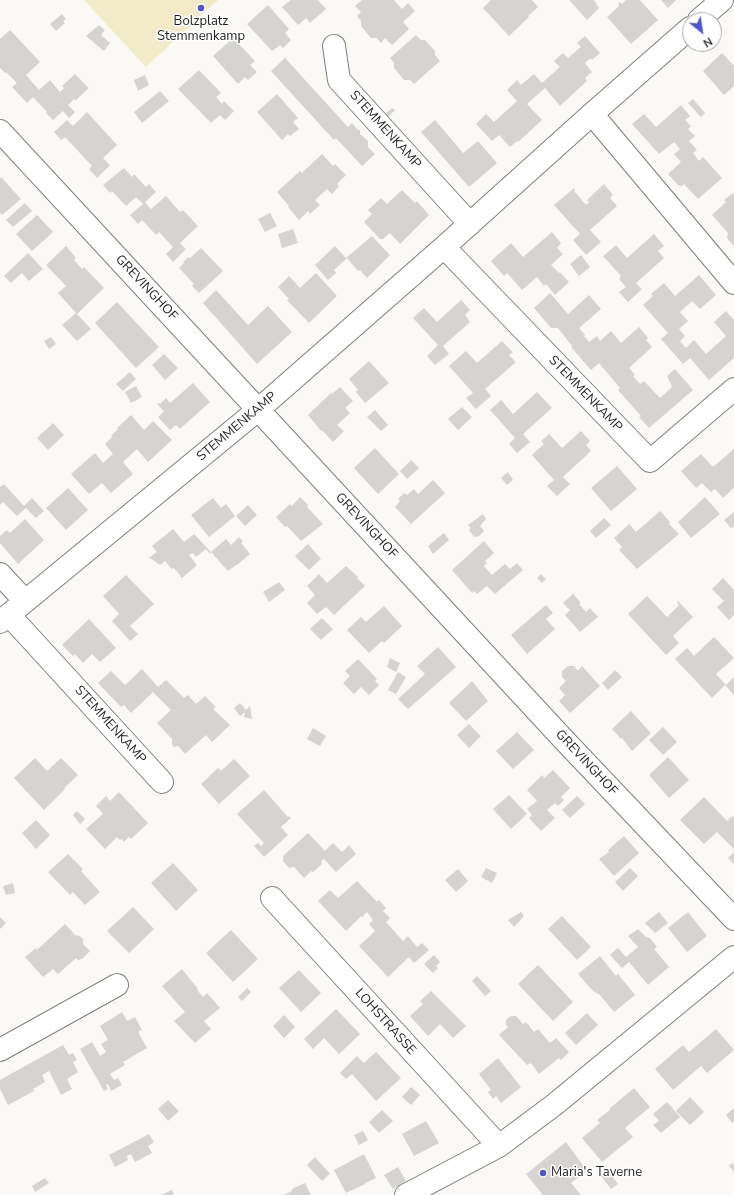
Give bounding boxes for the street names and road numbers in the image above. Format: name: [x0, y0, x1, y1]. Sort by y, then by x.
street label: STEMMENKAMP: [346, 88, 424, 172]
street label: GREVINGHOF: [112, 252, 180, 324]
street label: STEMMENKAMP: [545, 353, 625, 435]
street label: STEMMENKAMP: [194, 389, 280, 465]
street label: GREVINGHOF: [332, 490, 400, 562]
street label: STEMMENKAMP: [71, 683, 149, 767]
street label: GREVINGHOF: [552, 727, 620, 799]
street label: LOHSTRASSE: [351, 986, 419, 1058]

